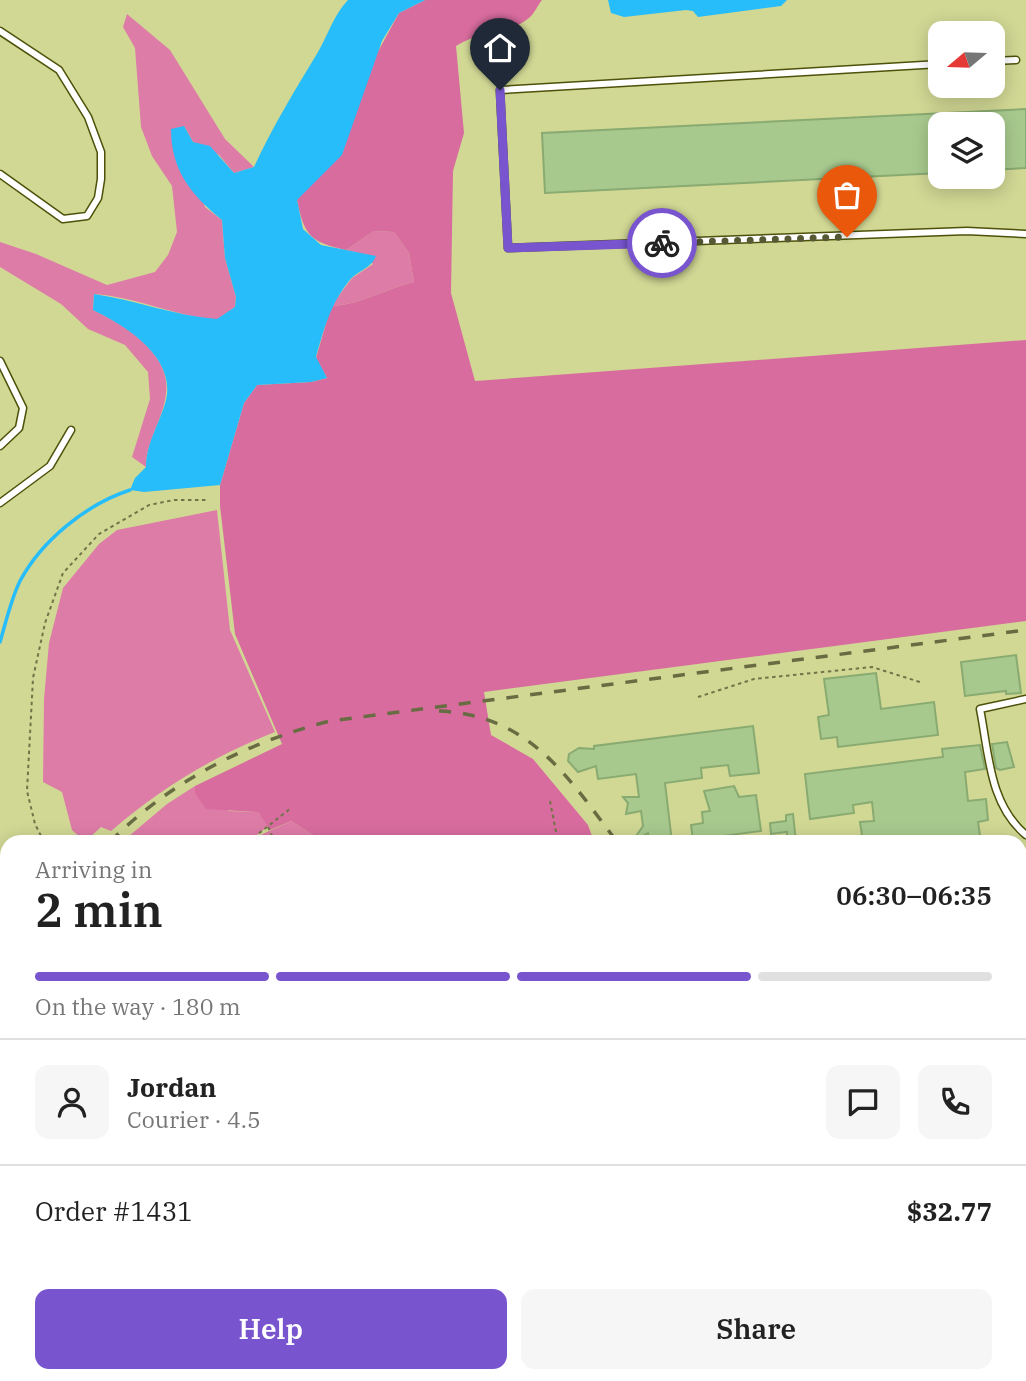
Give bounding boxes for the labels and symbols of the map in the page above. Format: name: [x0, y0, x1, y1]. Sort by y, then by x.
pin: [470, 18, 530, 90]
north arrow: [928, 21, 1004, 98]
pin: [817, 165, 877, 237]
courier: [627, 208, 697, 278]

